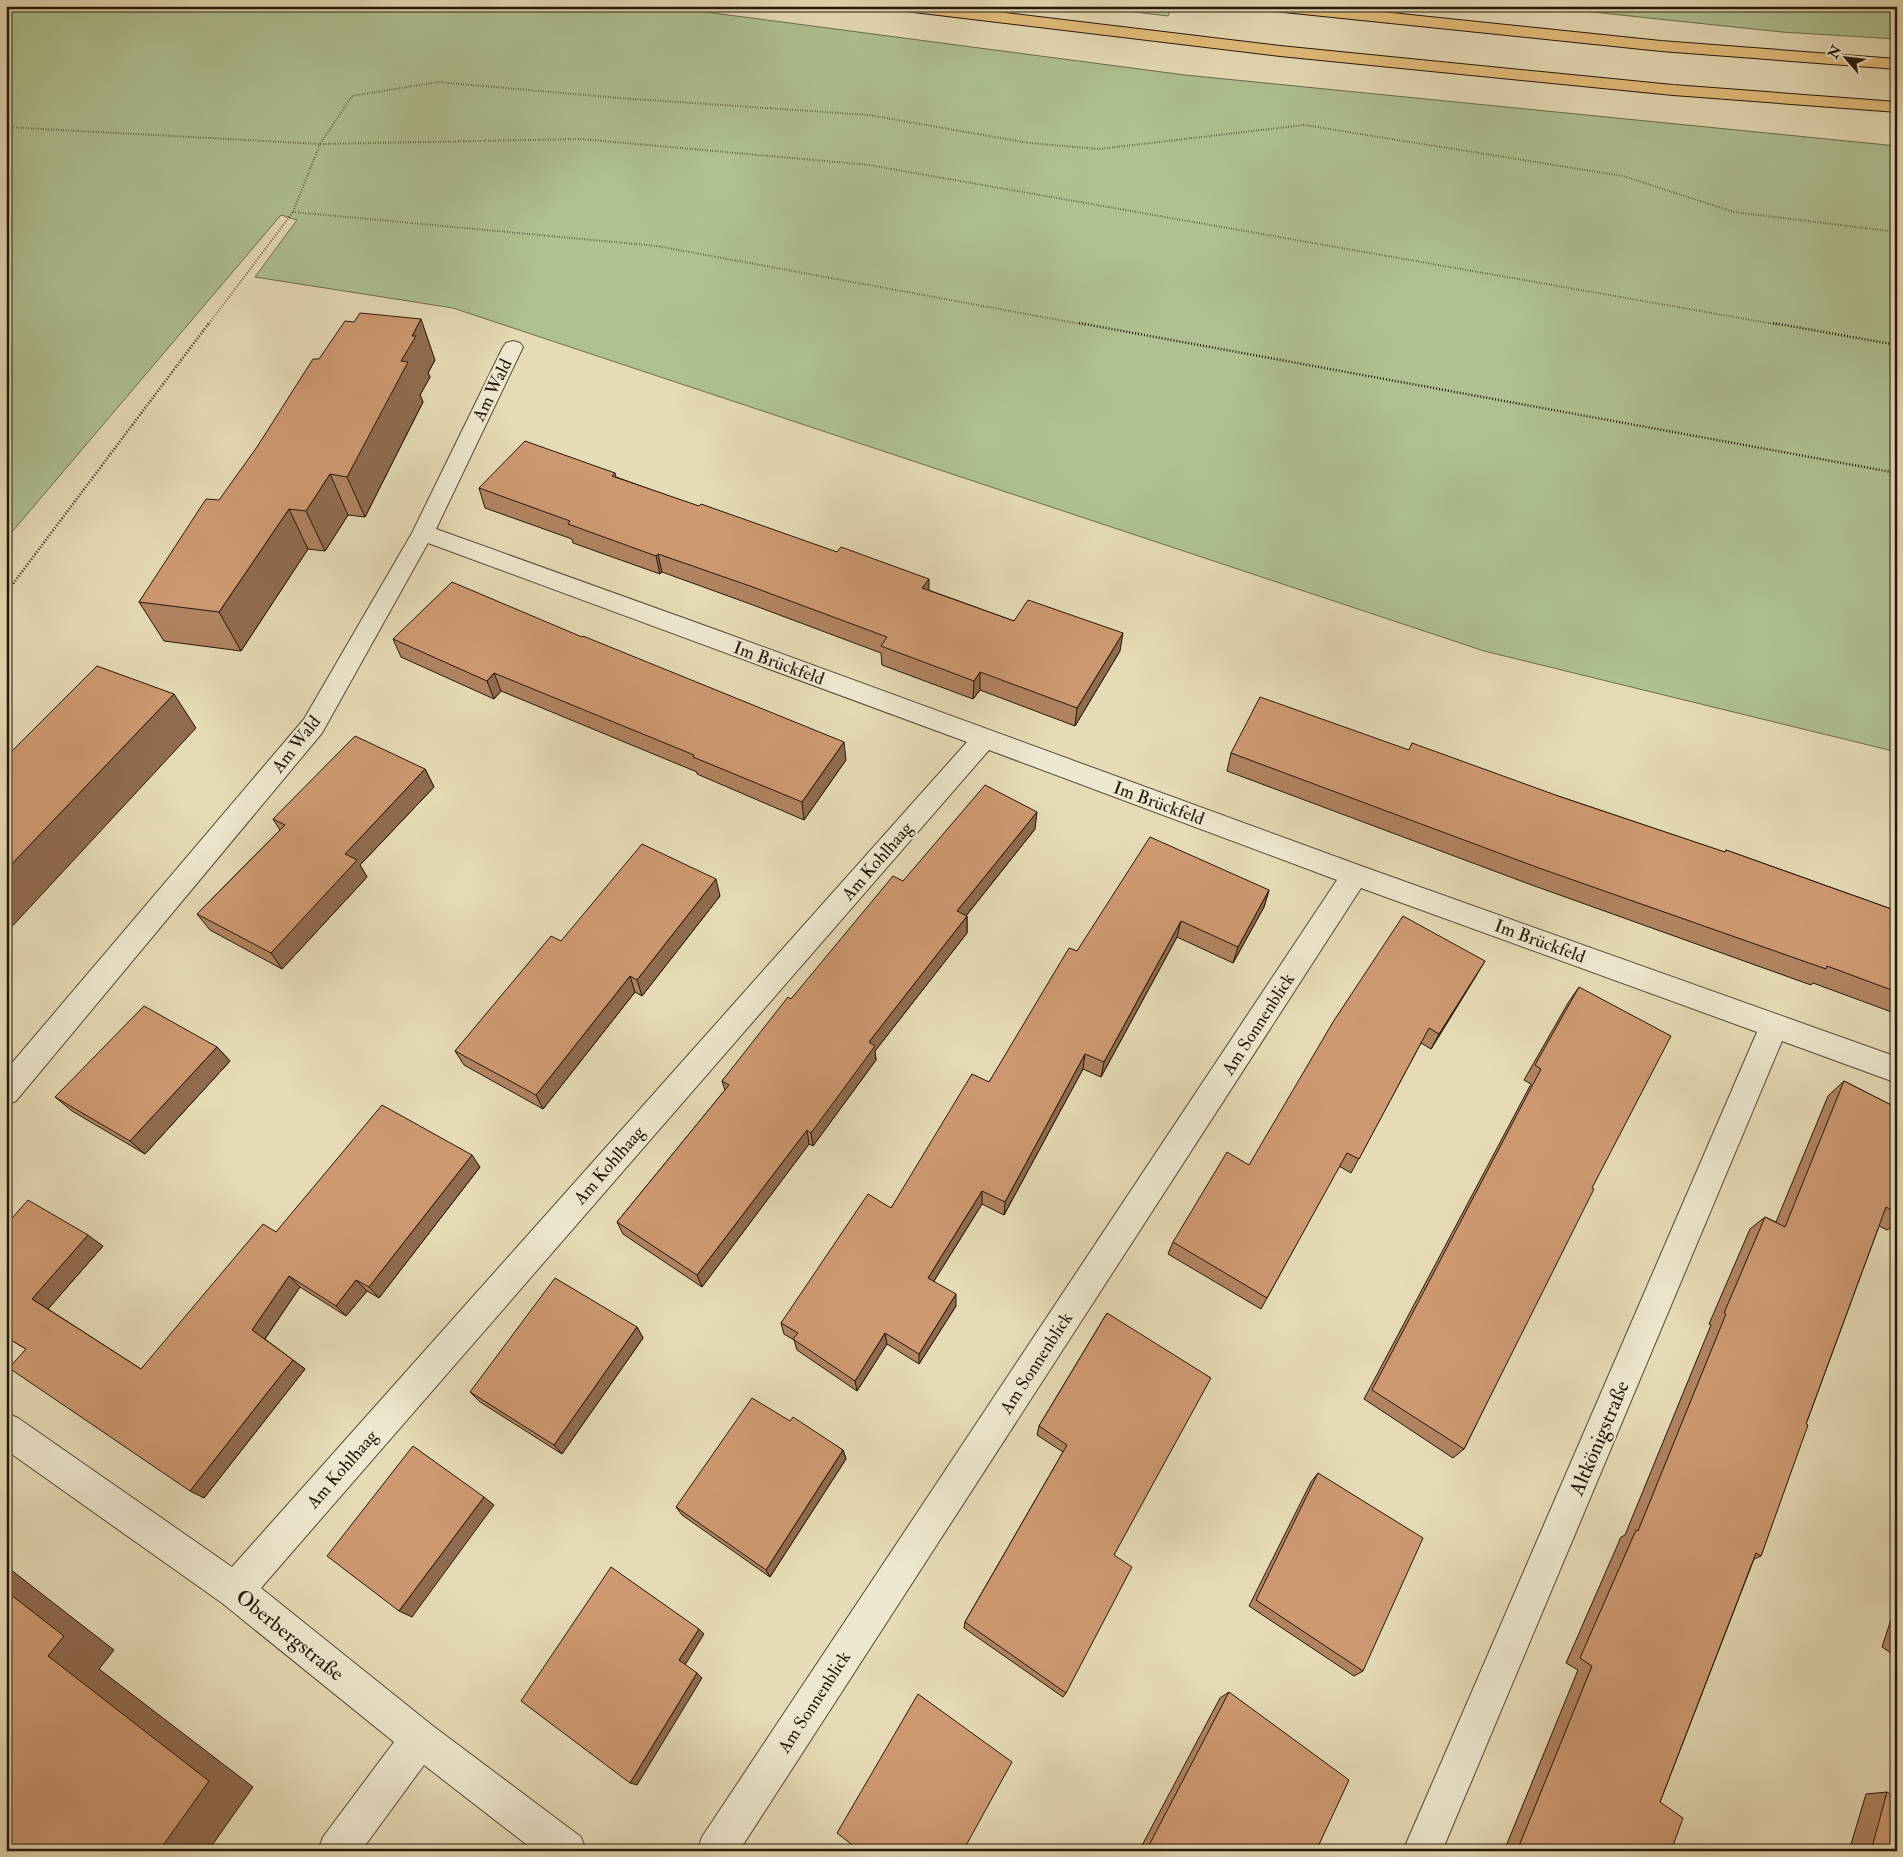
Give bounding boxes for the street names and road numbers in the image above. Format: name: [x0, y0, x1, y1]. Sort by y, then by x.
street label: Am Wald: [467, 355, 517, 426]
street label: Im Brückfeld: [730, 636, 828, 691]
street label: Am Wald: [266, 711, 326, 778]
street label: Im Brückfeld: [1110, 776, 1208, 831]
street label: Am Kohlhaag: [836, 816, 919, 906]
street label: Im Brückfeld: [1491, 914, 1589, 969]
street label: Am Sonnenblick: [1216, 969, 1300, 1080]
street label: Am Kohlhaag: [568, 1120, 651, 1210]
street label: Am Sonnenblick: [994, 1308, 1078, 1419]
street label: Altkönigstraße: [1563, 1376, 1636, 1501]
street label: Am Kohlhaag: [301, 1424, 384, 1514]
street label: Oberbergstraße: [230, 1583, 350, 1687]
street label: Am Sonnenblick: [772, 1647, 856, 1758]

